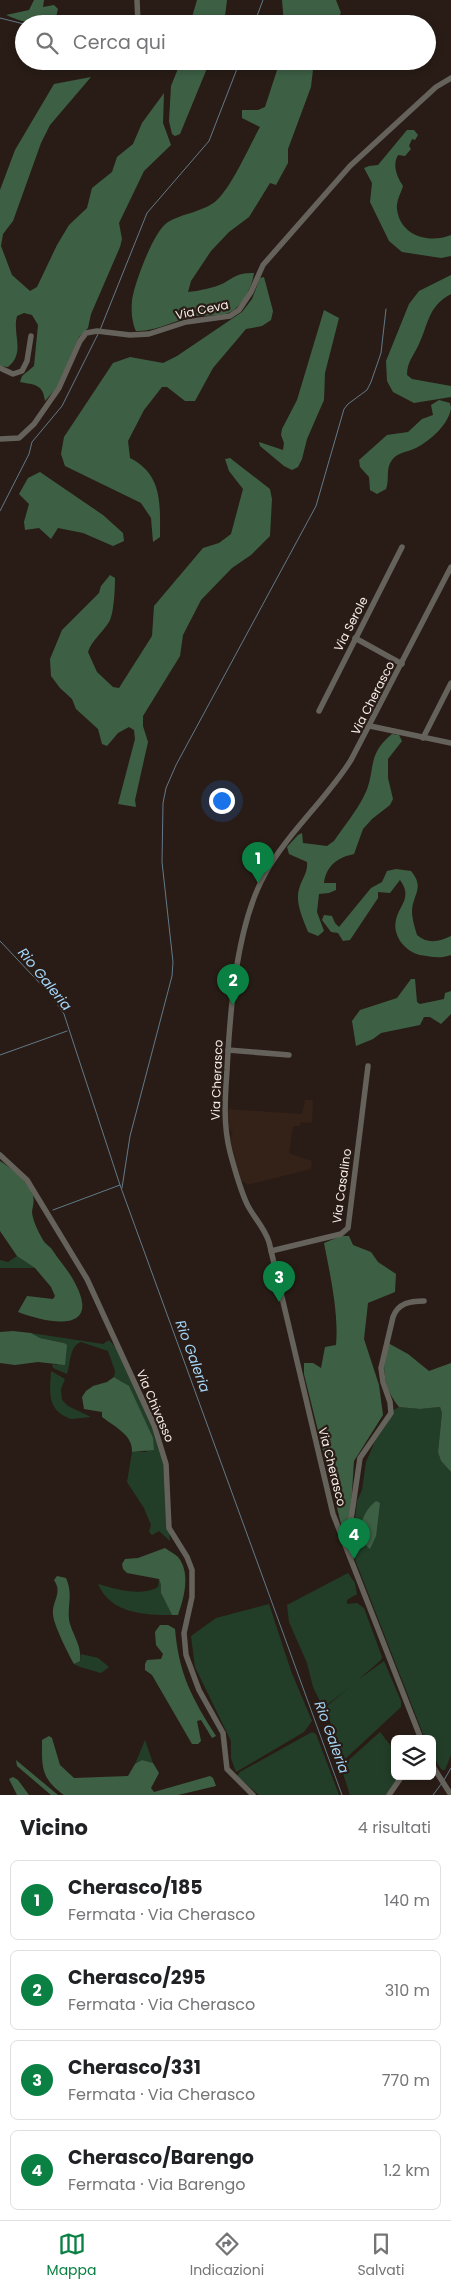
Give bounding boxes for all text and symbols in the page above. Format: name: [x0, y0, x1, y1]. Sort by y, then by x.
search box: [15, 15, 436, 70]
icon: search: [33, 29, 61, 57]
text: Cerca qui: [73, 29, 166, 56]
street label: Via Ceva: [174, 296, 230, 323]
street label: Via Serole: [329, 593, 372, 654]
street label: Via Cherasco: [347, 658, 399, 738]
your location: [209, 788, 235, 814]
pin: 1: [242, 842, 274, 883]
water label: Rio Galeria: [13, 943, 77, 1015]
pin: 2: [217, 964, 249, 1005]
street label: Via Cherasco: [207, 1039, 226, 1121]
street label: Via Casalino: [328, 1147, 355, 1224]
pin: 3: [263, 1261, 295, 1302]
water label: Rio Galeria: [171, 1317, 216, 1395]
street label: Via Chivasso: [133, 1367, 179, 1445]
street label: Via Cherasco: [314, 1426, 351, 1508]
pin: 4: [338, 1518, 370, 1559]
water label: Rio Galeria: [310, 1698, 355, 1776]
map controls: [391, 1735, 436, 1780]
button: layers: [391, 1735, 436, 1780]
text: Vicino: [20, 1813, 88, 1842]
text: 4 risultati: [358, 1816, 431, 1839]
text: Cherasco/185: [68, 1874, 203, 1901]
text: 1: [34, 1889, 40, 1912]
text: 140 m: [384, 1889, 430, 1912]
text: Fermata · Via Cherasco: [68, 1903, 255, 1926]
text: Cherasco/295: [68, 1964, 206, 1991]
text: 2: [32, 1979, 42, 2002]
text: 310 m: [385, 1979, 430, 2002]
text: Fermata · Via Cherasco: [68, 1993, 255, 2016]
text: Cherasco/331: [68, 2054, 201, 2081]
text: 3: [32, 2069, 42, 2092]
text: 770 m: [382, 2069, 430, 2092]
text: Fermata · Via Cherasco: [68, 2083, 255, 2106]
text: Cherasco/Barengo: [68, 2144, 254, 2171]
text: 4: [32, 2159, 42, 2182]
text: 1.2 km: [383, 2159, 430, 2182]
text: Fermata · Via Barengo: [68, 2173, 245, 2196]
tab: Mappa: [47, 2230, 97, 2281]
tab: Indicazioni: [190, 2230, 264, 2281]
tab: Salvati: [357, 2230, 404, 2281]

